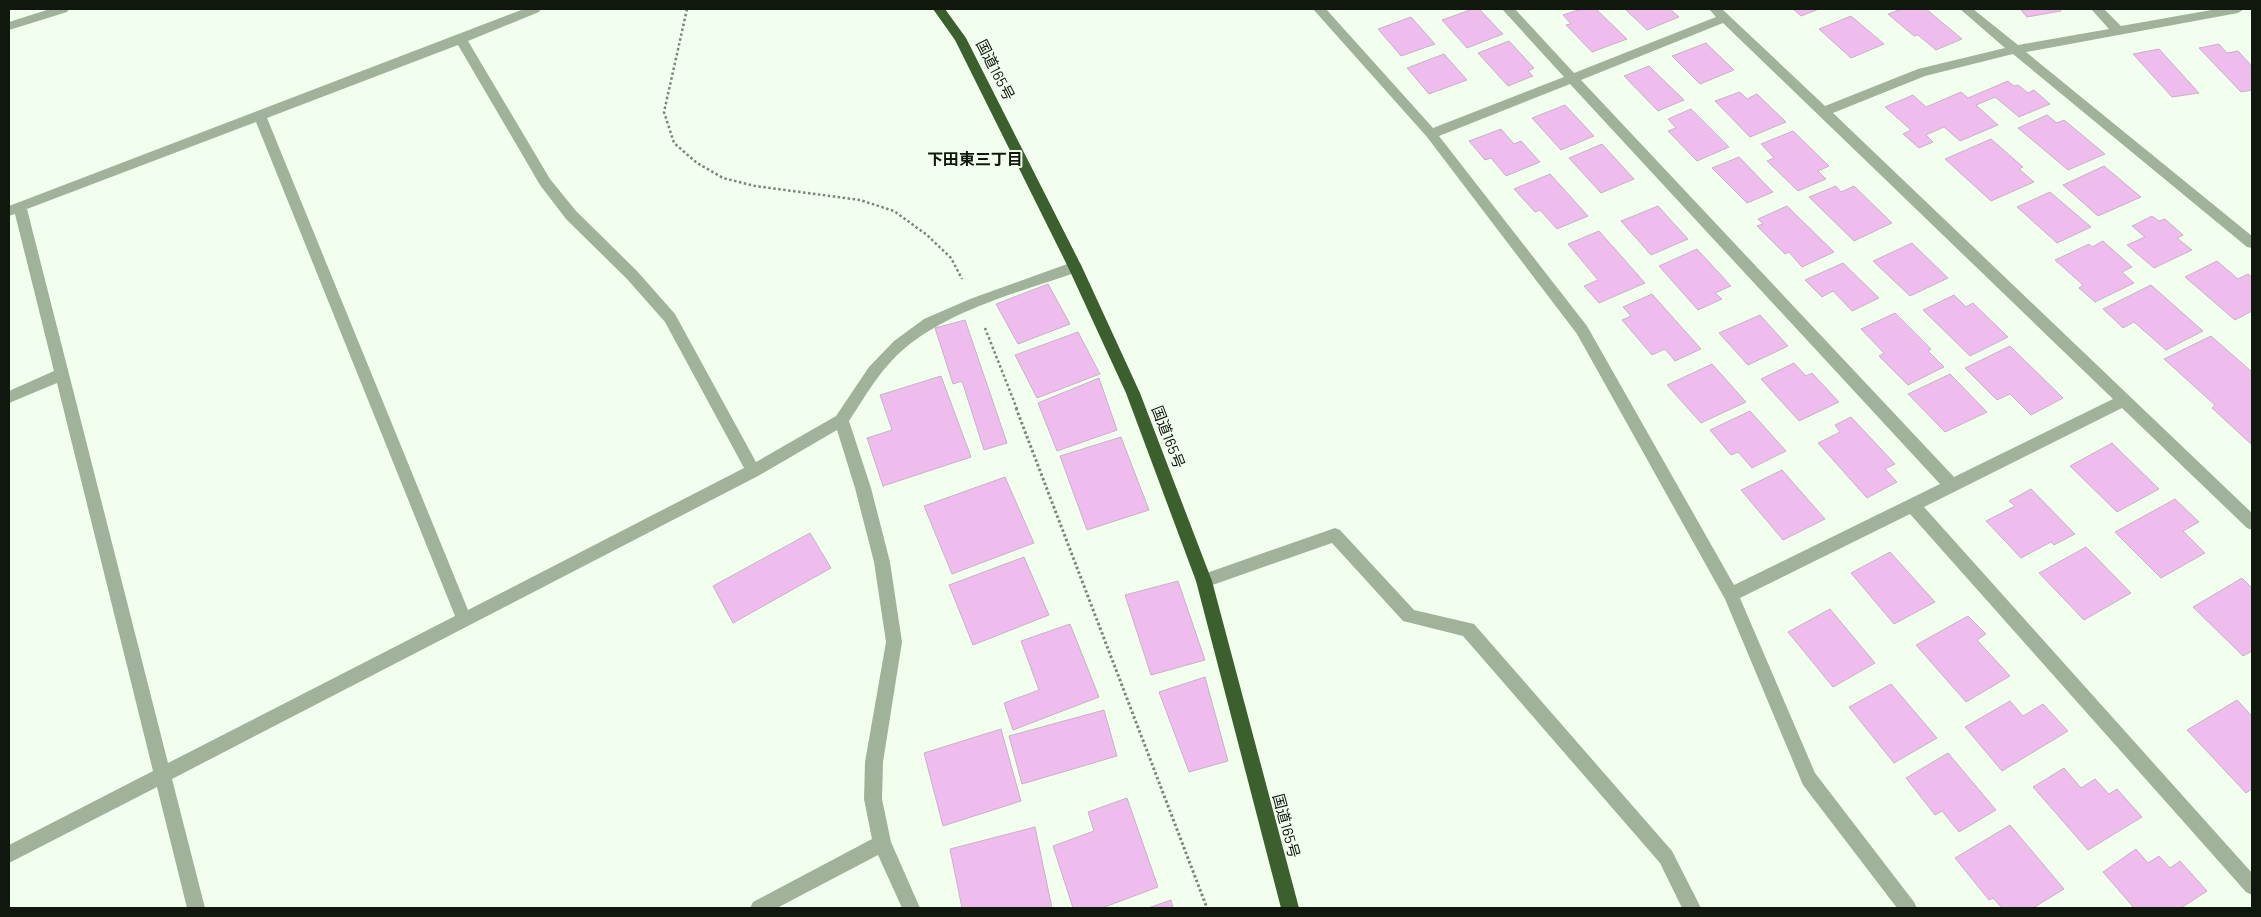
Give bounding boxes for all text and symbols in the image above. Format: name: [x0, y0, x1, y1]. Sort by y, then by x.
street label: 国道165号: [973, 36, 1019, 103]
district label: 下田東三丁目: [927, 149, 1023, 168]
street label: 国道165号: [1149, 403, 1189, 471]
street label: 国道165号: [1270, 792, 1304, 860]

